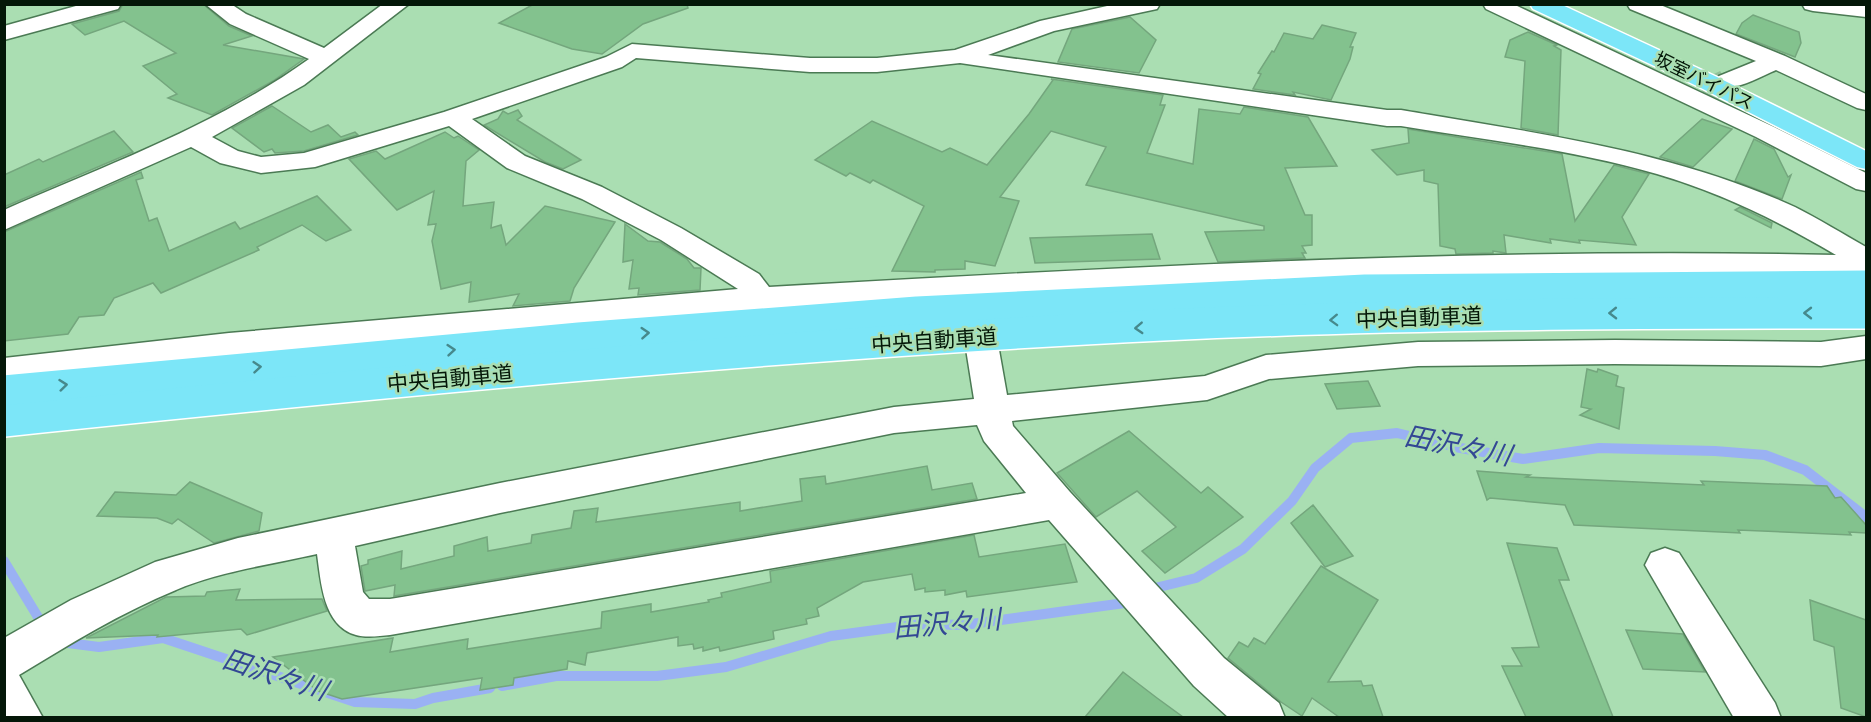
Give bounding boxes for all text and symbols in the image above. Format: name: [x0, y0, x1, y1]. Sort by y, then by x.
street label: 坂室バイパス: [1651, 47, 1758, 114]
street label: 中央自動車道: [1356, 301, 1482, 333]
one-way arrow: [1609, 307, 1618, 319]
one-way arrow: [1804, 307, 1813, 319]
one-way arrow: [1330, 314, 1339, 326]
one-way arrow: [1135, 321, 1144, 334]
street label: 中央自動車道: [870, 322, 998, 358]
one-way arrow: [641, 327, 650, 340]
one-way arrow: [447, 344, 456, 357]
street label: 中央自動車道: [386, 359, 514, 397]
one-way arrow: [252, 361, 261, 374]
one-way arrow: [58, 379, 67, 392]
water label: 田沢々川: [1402, 417, 1518, 473]
water label: 田沢々川: [892, 600, 1005, 645]
water label: 田沢々川: [219, 640, 335, 708]

